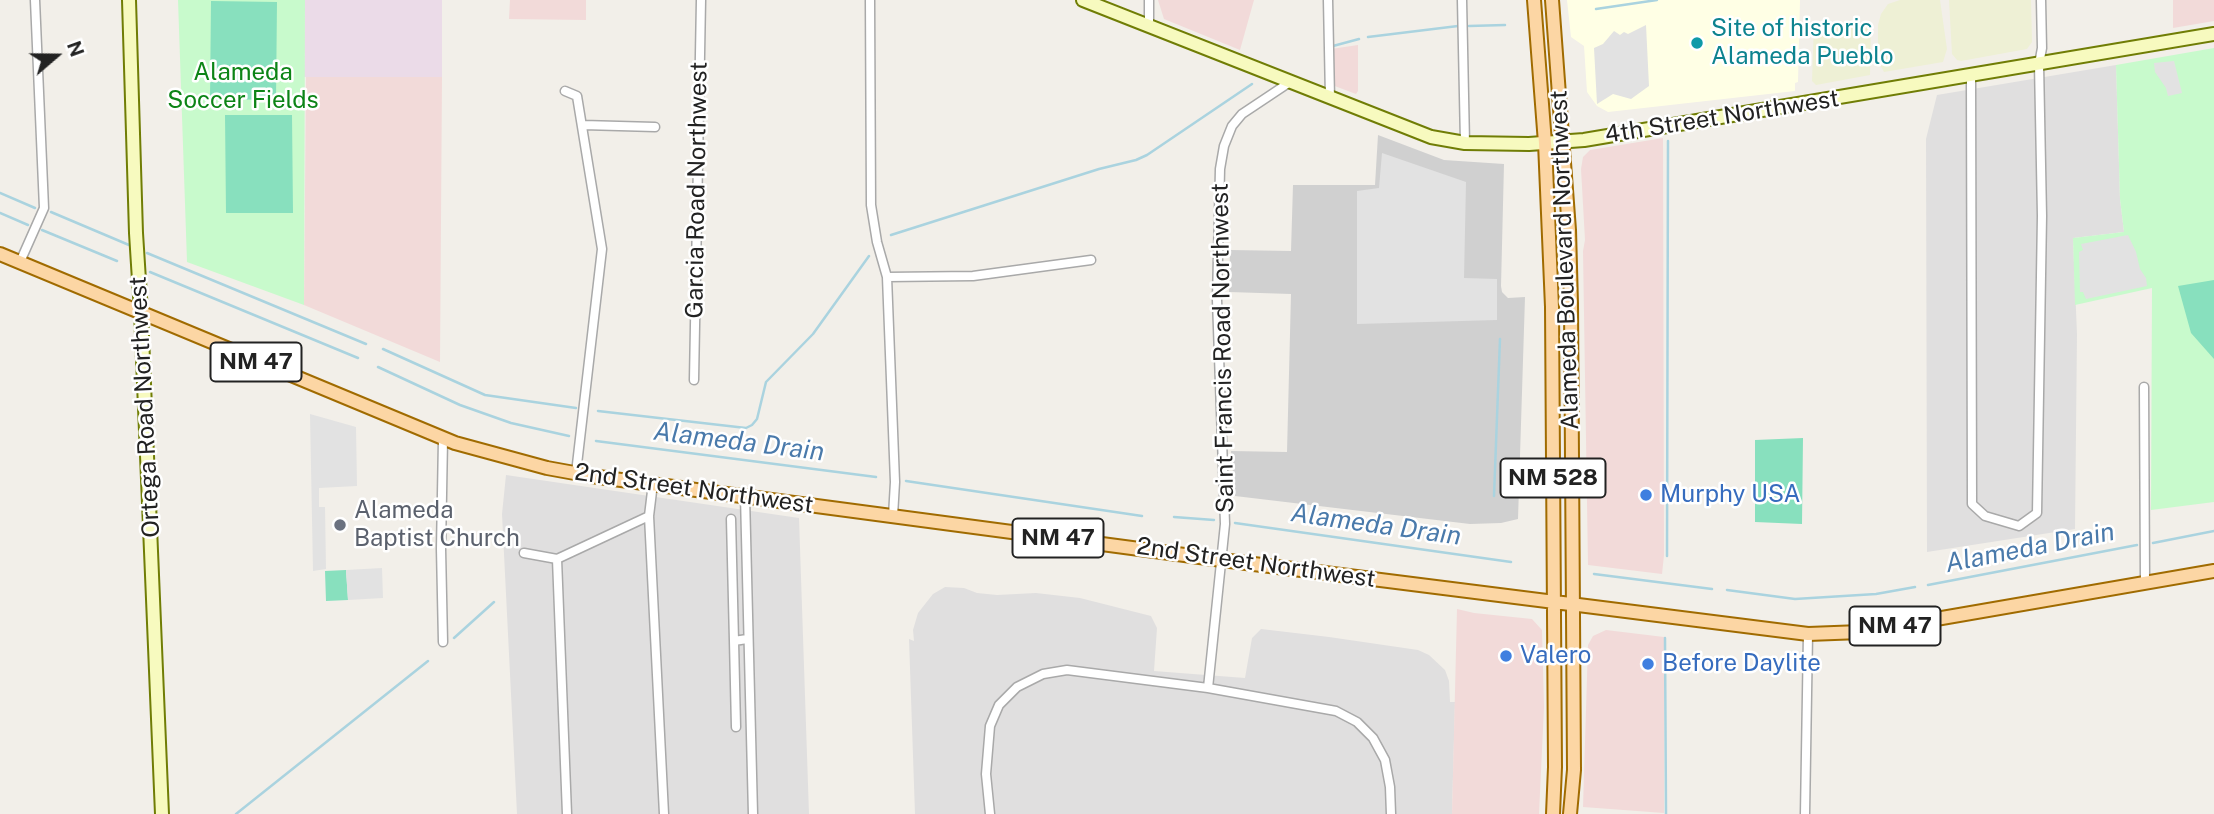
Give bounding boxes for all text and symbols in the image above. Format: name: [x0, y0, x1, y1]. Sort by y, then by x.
place label: Site of historic Alameda Pueblo: [1711, 15, 1894, 71]
north arrow: [21, 21, 91, 91]
marker: Site of historic Alameda Pueblo: [1689, 35, 1705, 51]
text: N: [63, 38, 89, 60]
park label: Alameda Soccer Fields: [167, 59, 319, 115]
street label: Garcia Road Northwest: [680, 61, 714, 319]
street label: 4th Street Northwest: [1603, 84, 1841, 150]
street label: Alameda Boulevard Northwest: [1545, 90, 1585, 430]
street label: Saint Francis Road Northwest: [1206, 183, 1240, 513]
street label: Ortega Road Northwest: [124, 275, 166, 539]
road number: NM 47: [210, 342, 302, 382]
water label: Alameda Drain: [652, 416, 826, 468]
street label: 2nd Street Northwest: [573, 458, 815, 520]
road number: NM 528: [1500, 458, 1606, 498]
place label: Murphy USA: [1660, 481, 1801, 509]
marker: Murphy USA: [1638, 487, 1654, 503]
place label: Alameda Baptist Church: [354, 497, 520, 553]
water label: Alameda Drain: [1289, 498, 1463, 552]
water label: Alameda Drain: [1943, 516, 2117, 580]
marker: Alameda Baptist Church: [332, 517, 348, 533]
road number: NM 47: [1012, 518, 1104, 558]
street label: 2nd Street Northwest: [1135, 532, 1377, 594]
road number: NM 47: [1850, 606, 1940, 646]
place label: Valero: [1520, 642, 1591, 670]
marker: Valero: [1498, 648, 1514, 664]
place label: Before Daylite: [1662, 650, 1821, 678]
marker: Before Daylite: [1640, 656, 1656, 672]

